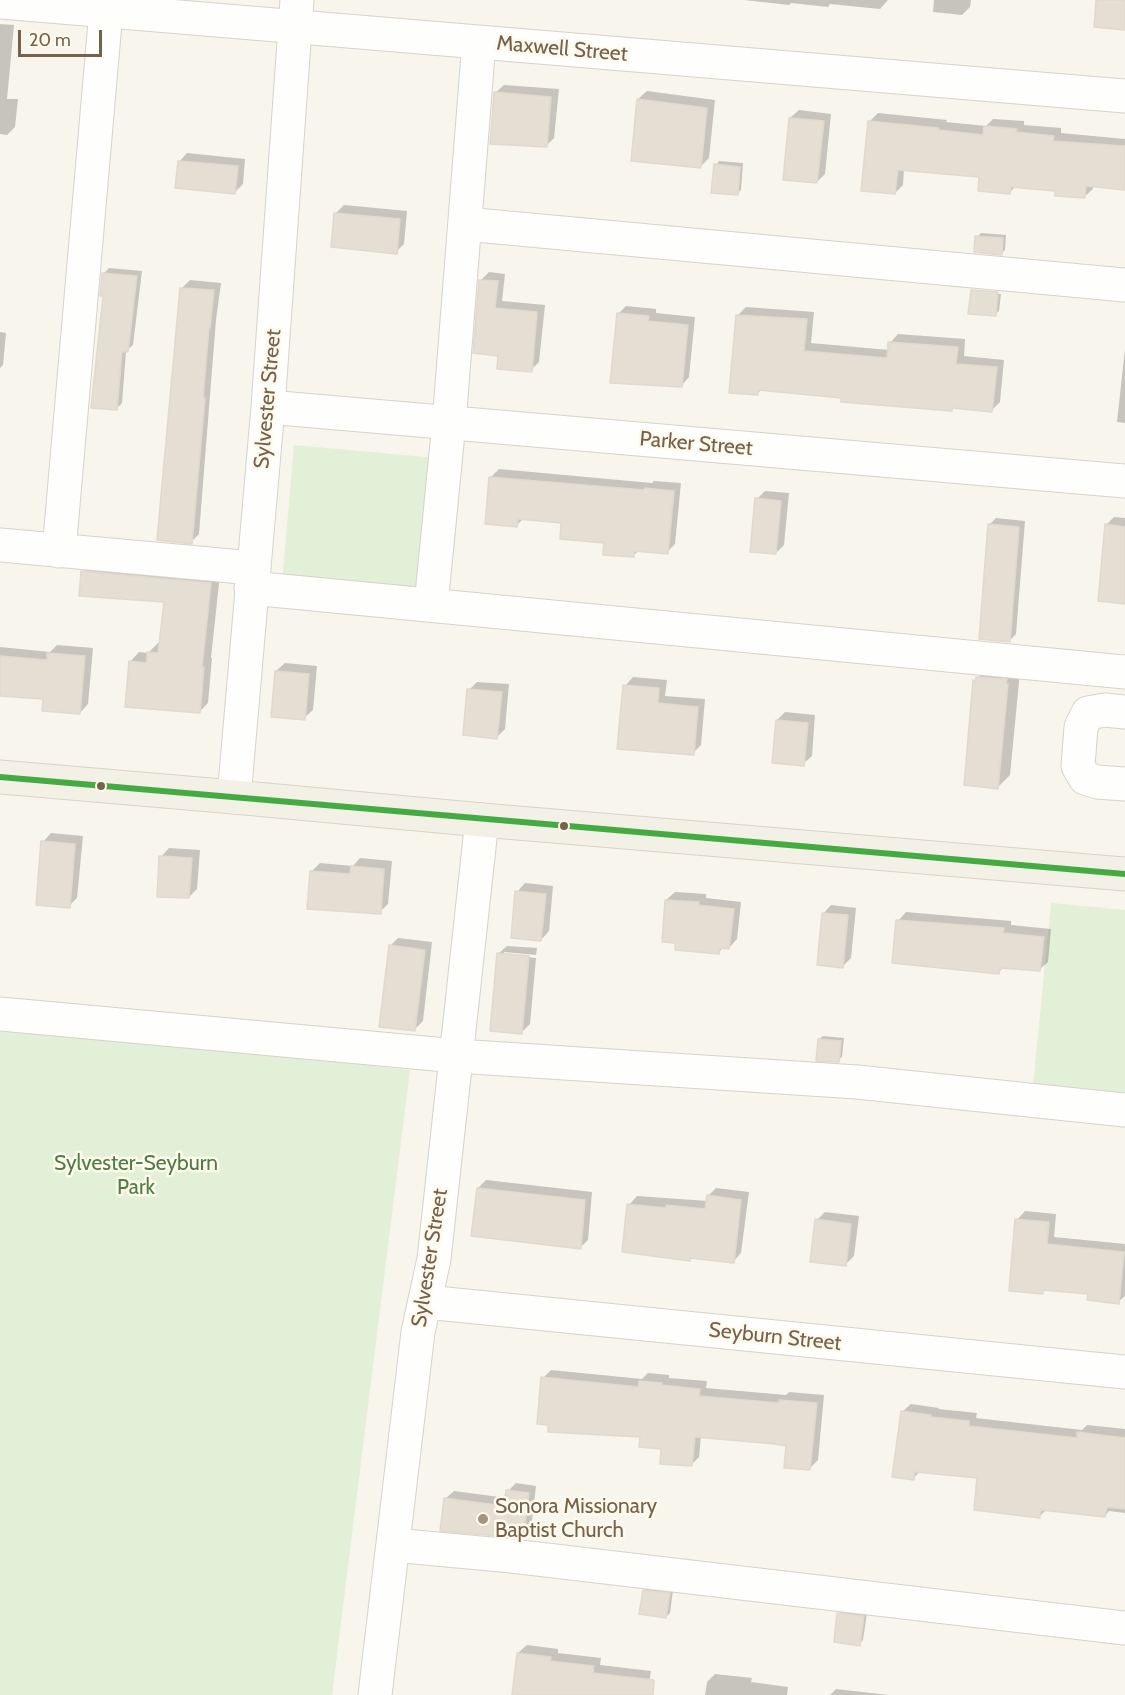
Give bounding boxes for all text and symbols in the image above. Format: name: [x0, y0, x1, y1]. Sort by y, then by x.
scale bar: [21, 18, 105, 56]
text: 20 m: [29, 29, 71, 51]
street label: Maxwell Street: [495, 31, 629, 67]
street label: Sylvester Street: [249, 328, 287, 470]
street label: Parker Street: [638, 427, 754, 461]
unlabelled marker: [95, 780, 107, 792]
unlabelled marker: [558, 820, 570, 832]
park label: Sylvester-Seyburn Park: [54, 1151, 218, 1201]
street label: Sylvester Street: [407, 1187, 453, 1329]
street label: Seyburn Street: [707, 1318, 843, 1356]
place label: Sonora Missionary Baptist Church: [495, 1494, 657, 1544]
marker: Sonora Missionary Baptist Church: [476, 1512, 490, 1526]

